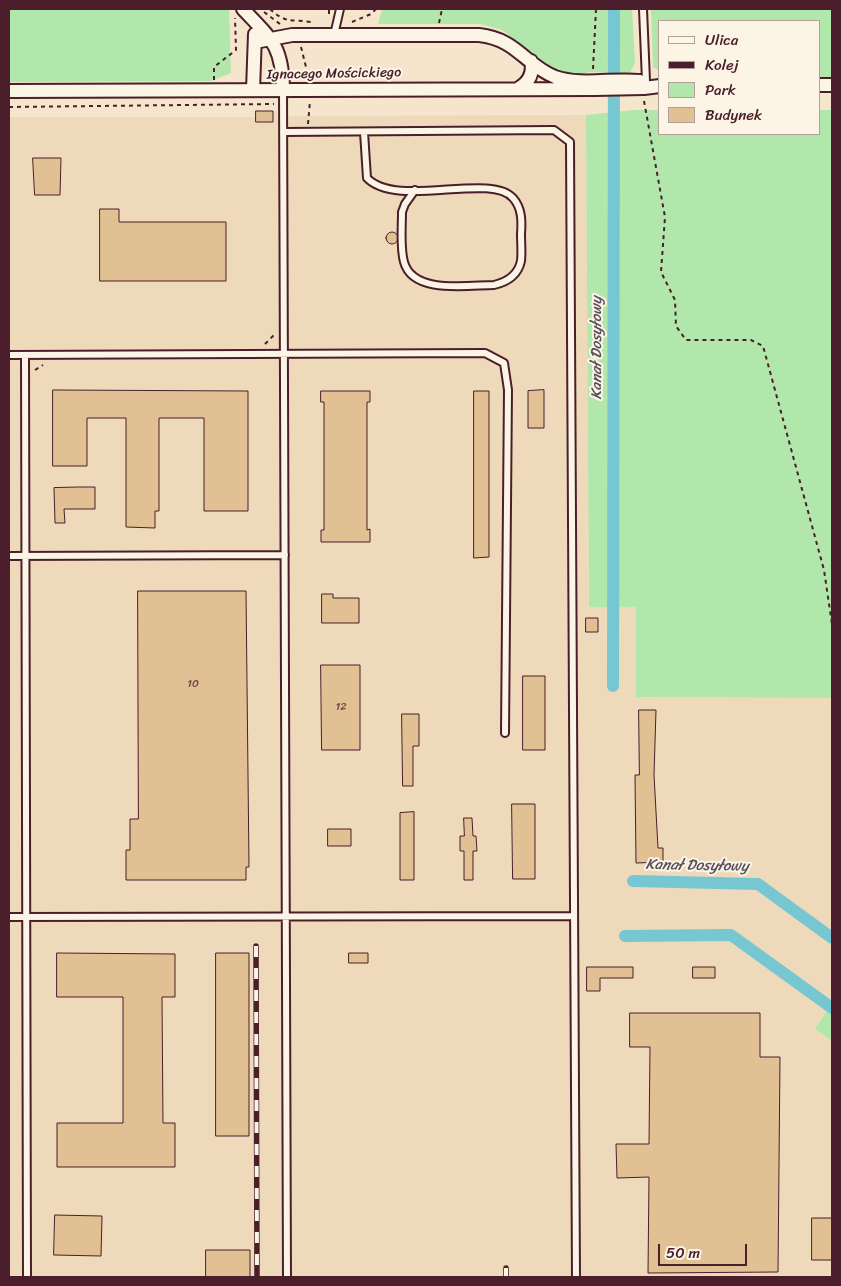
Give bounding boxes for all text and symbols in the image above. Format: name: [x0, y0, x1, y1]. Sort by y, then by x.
legend: [658, 20, 821, 135]
text: Ulica: [705, 27, 738, 53]
text: Kolej: [705, 52, 739, 78]
street label: Ignacego Mościckiego: [267, 64, 401, 84]
text: Park: [705, 77, 736, 103]
text: Budynek: [705, 102, 762, 128]
water label: Kanał Dosyłowy: [588, 296, 606, 400]
house number: 10: [187, 677, 199, 691]
house number: 12: [335, 700, 347, 714]
water label: Kanał Dosyłowy: [645, 856, 749, 876]
scale bar: [661, 1234, 750, 1266]
text: 50 m: [666, 1240, 700, 1266]

